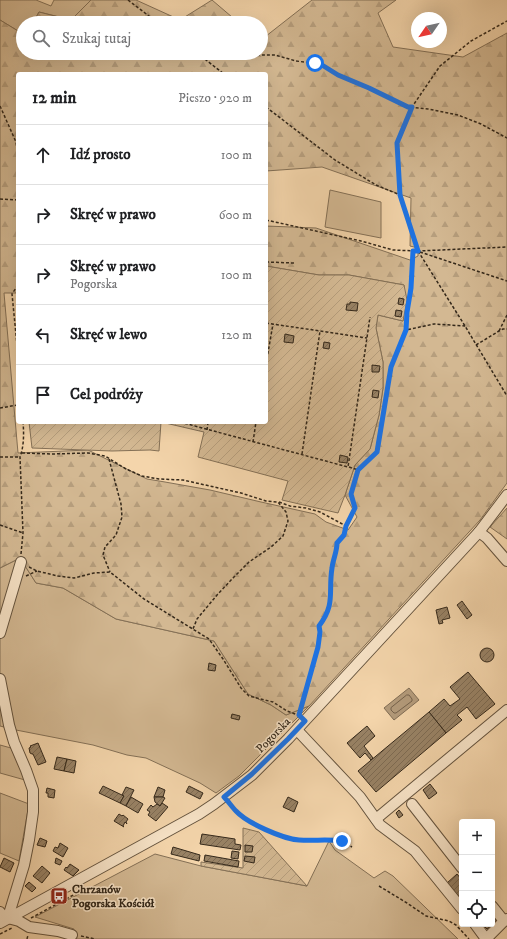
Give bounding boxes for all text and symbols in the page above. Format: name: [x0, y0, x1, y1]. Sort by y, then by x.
north arrow: [411, 12, 447, 48]
search box: [16, 16, 268, 60]
icon: search: [30, 27, 52, 49]
text: Szukaj tutaj: [62, 29, 131, 48]
route start: [306, 54, 324, 72]
text: 12 min: [32, 87, 76, 109]
text: Pieszo · 920 m: [178, 90, 252, 106]
icon: ahead: [32, 144, 54, 166]
text: Idź prosto: [70, 145, 131, 164]
text: 100 m: [221, 147, 252, 163]
icon: right: [32, 204, 54, 226]
text: Skręć w prawo: [70, 205, 156, 224]
text: 600 m: [219, 207, 252, 223]
text: Skręć w prawo: [70, 257, 156, 276]
icon: right: [32, 264, 54, 286]
text: 100 m: [221, 267, 252, 283]
text: Pogorska: [70, 276, 117, 292]
icon: left: [32, 324, 54, 346]
text: Skręć w lewo: [70, 325, 147, 344]
text: 120 m: [221, 327, 252, 343]
icon: arrive: [32, 384, 54, 406]
text: Cel podróży: [70, 385, 143, 404]
street label: Pogorska: [253, 714, 295, 756]
map controls: [459, 819, 495, 927]
button: +: [459, 819, 495, 855]
route end: [333, 832, 351, 850]
button: −: [459, 855, 495, 891]
place label: Chrzanów Pogorska Kościół: [72, 882, 155, 911]
bus stop icon: Chrzanów Pogorska Kościół: [49, 886, 69, 906]
button: locate: [459, 891, 495, 927]

